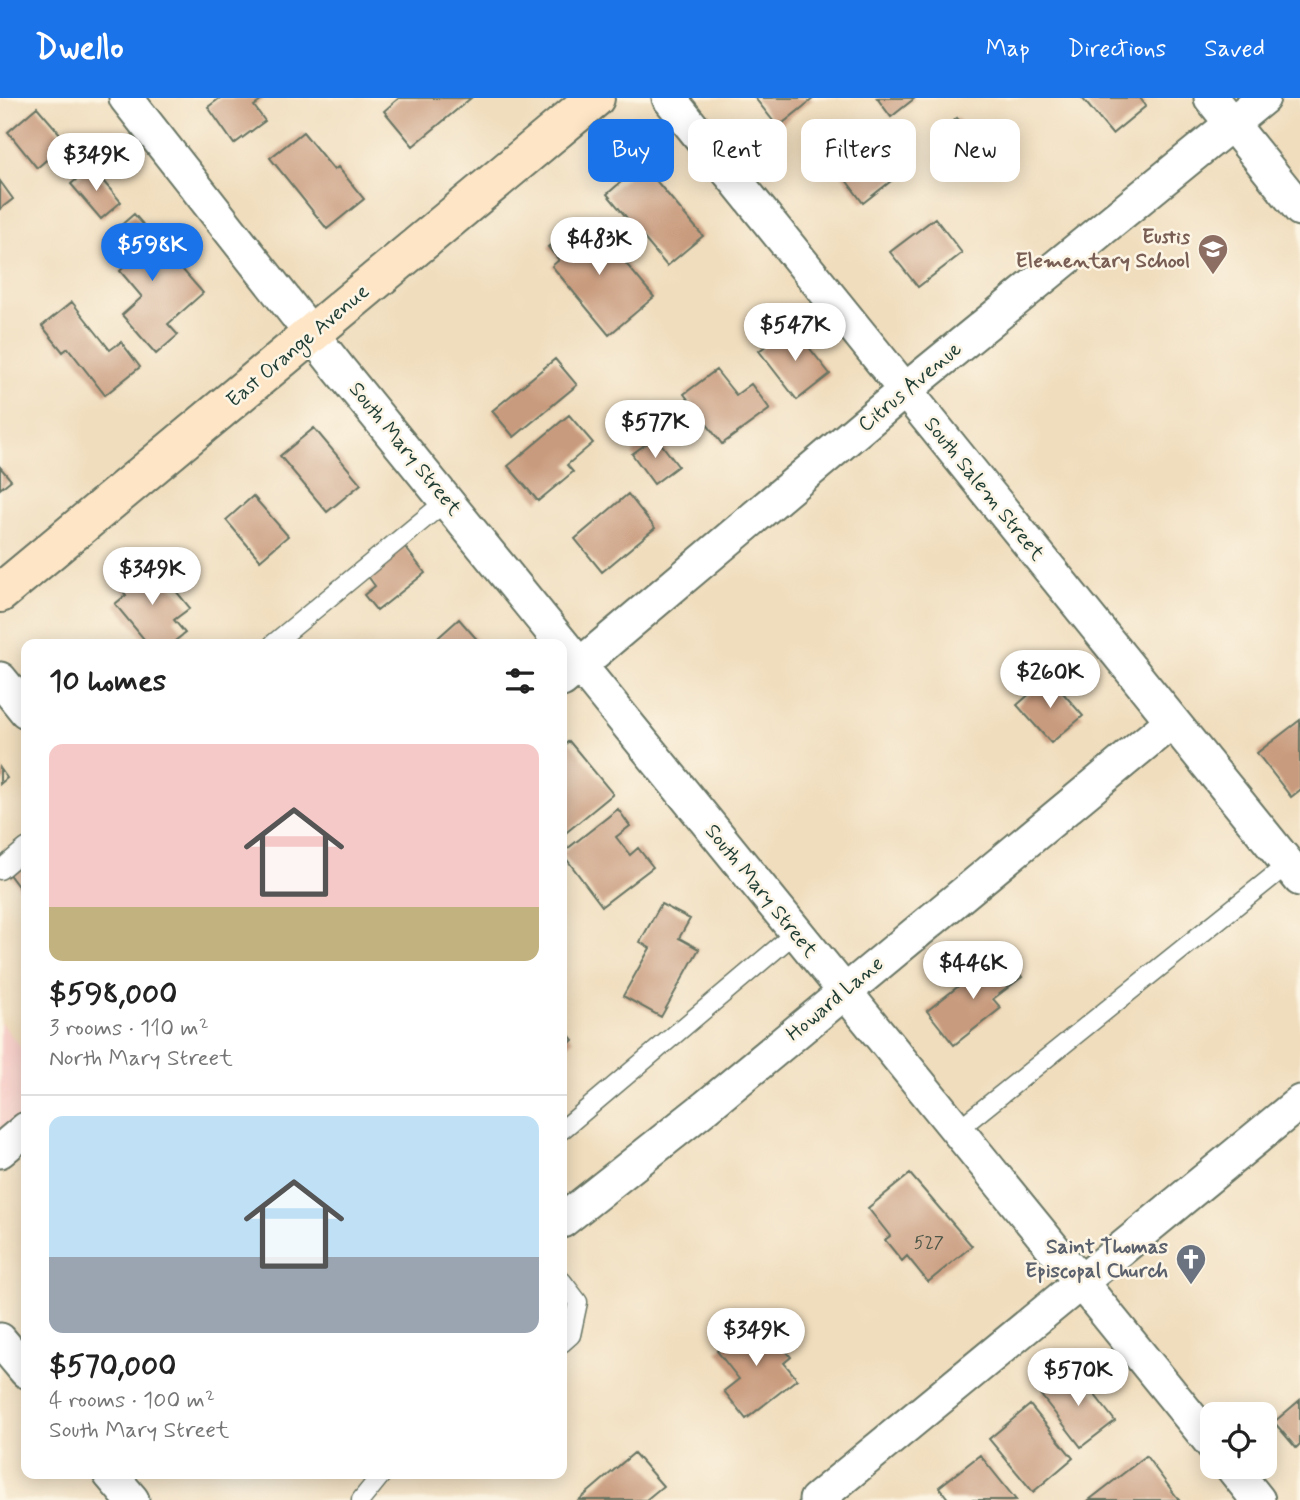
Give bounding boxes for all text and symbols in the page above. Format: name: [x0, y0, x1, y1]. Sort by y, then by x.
text: Dwello: [35, 27, 124, 71]
text: Map: [986, 34, 1030, 65]
text: Directions: [1068, 34, 1166, 65]
text: Saved: [1204, 34, 1265, 65]
chip: Buy: [588, 119, 674, 182]
chip: Rent: [688, 119, 787, 182]
chip: Filters: [801, 119, 916, 182]
chip: New: [930, 119, 1020, 182]
pin: $349K: [47, 134, 145, 193]
text: $349K: [63, 141, 129, 171]
pin: $483K: [550, 218, 648, 277]
pin: $598K: [103, 223, 201, 283]
place label: Eustis Elementary School: [1015, 223, 1191, 275]
text: $483K: [566, 225, 632, 255]
text: $598K: [117, 231, 187, 261]
school or university icon: Eustis Elementary School: [1196, 232, 1230, 276]
street label: East Orange Avenue: [221, 278, 376, 415]
pin: $547K: [746, 303, 844, 363]
text: $547K: [760, 311, 830, 341]
street label: Citrus Avenue: [852, 335, 968, 439]
street label: South Mary Street: [342, 376, 468, 522]
pin: $577K: [606, 400, 704, 460]
text: $577K: [621, 408, 689, 438]
street label: South Salem Street: [917, 411, 1051, 567]
pin: $349K: [103, 547, 201, 607]
text: $349K: [119, 555, 185, 585]
pin: $260K: [1001, 650, 1099, 710]
text: $260K: [1016, 658, 1084, 688]
text: 10 homes: [49, 662, 166, 701]
icon: filters: [501, 662, 539, 700]
icon: home: [231, 789, 357, 915]
street label: South Mary Street: [698, 818, 824, 964]
pin: $446K: [924, 942, 1022, 1001]
text: $446K: [939, 949, 1007, 979]
street label: Howard Lane: [780, 950, 890, 1048]
text: $598,000: [49, 975, 177, 1014]
text: 3 rooms · 110 m²: [49, 1014, 209, 1044]
text: North Mary Street: [49, 1044, 233, 1074]
icon: home: [231, 1161, 357, 1287]
house number: 527: [914, 1231, 944, 1255]
place label: Saint Thomas Episcopal Church: [1025, 1233, 1169, 1285]
church icon: Saint Thomas Episcopal Church: [1174, 1242, 1208, 1286]
pin: $349K: [707, 1308, 805, 1368]
text: $349K: [723, 1316, 789, 1346]
text: $570,000: [49, 1347, 176, 1386]
pin: $570K: [1029, 1348, 1127, 1408]
text: $570K: [1044, 1356, 1112, 1386]
text: 4 rooms · 100 m²: [49, 1386, 215, 1416]
map controls: [1200, 1402, 1277, 1479]
button: locate: [1200, 1402, 1277, 1479]
text: South Mary Street: [49, 1416, 229, 1446]

